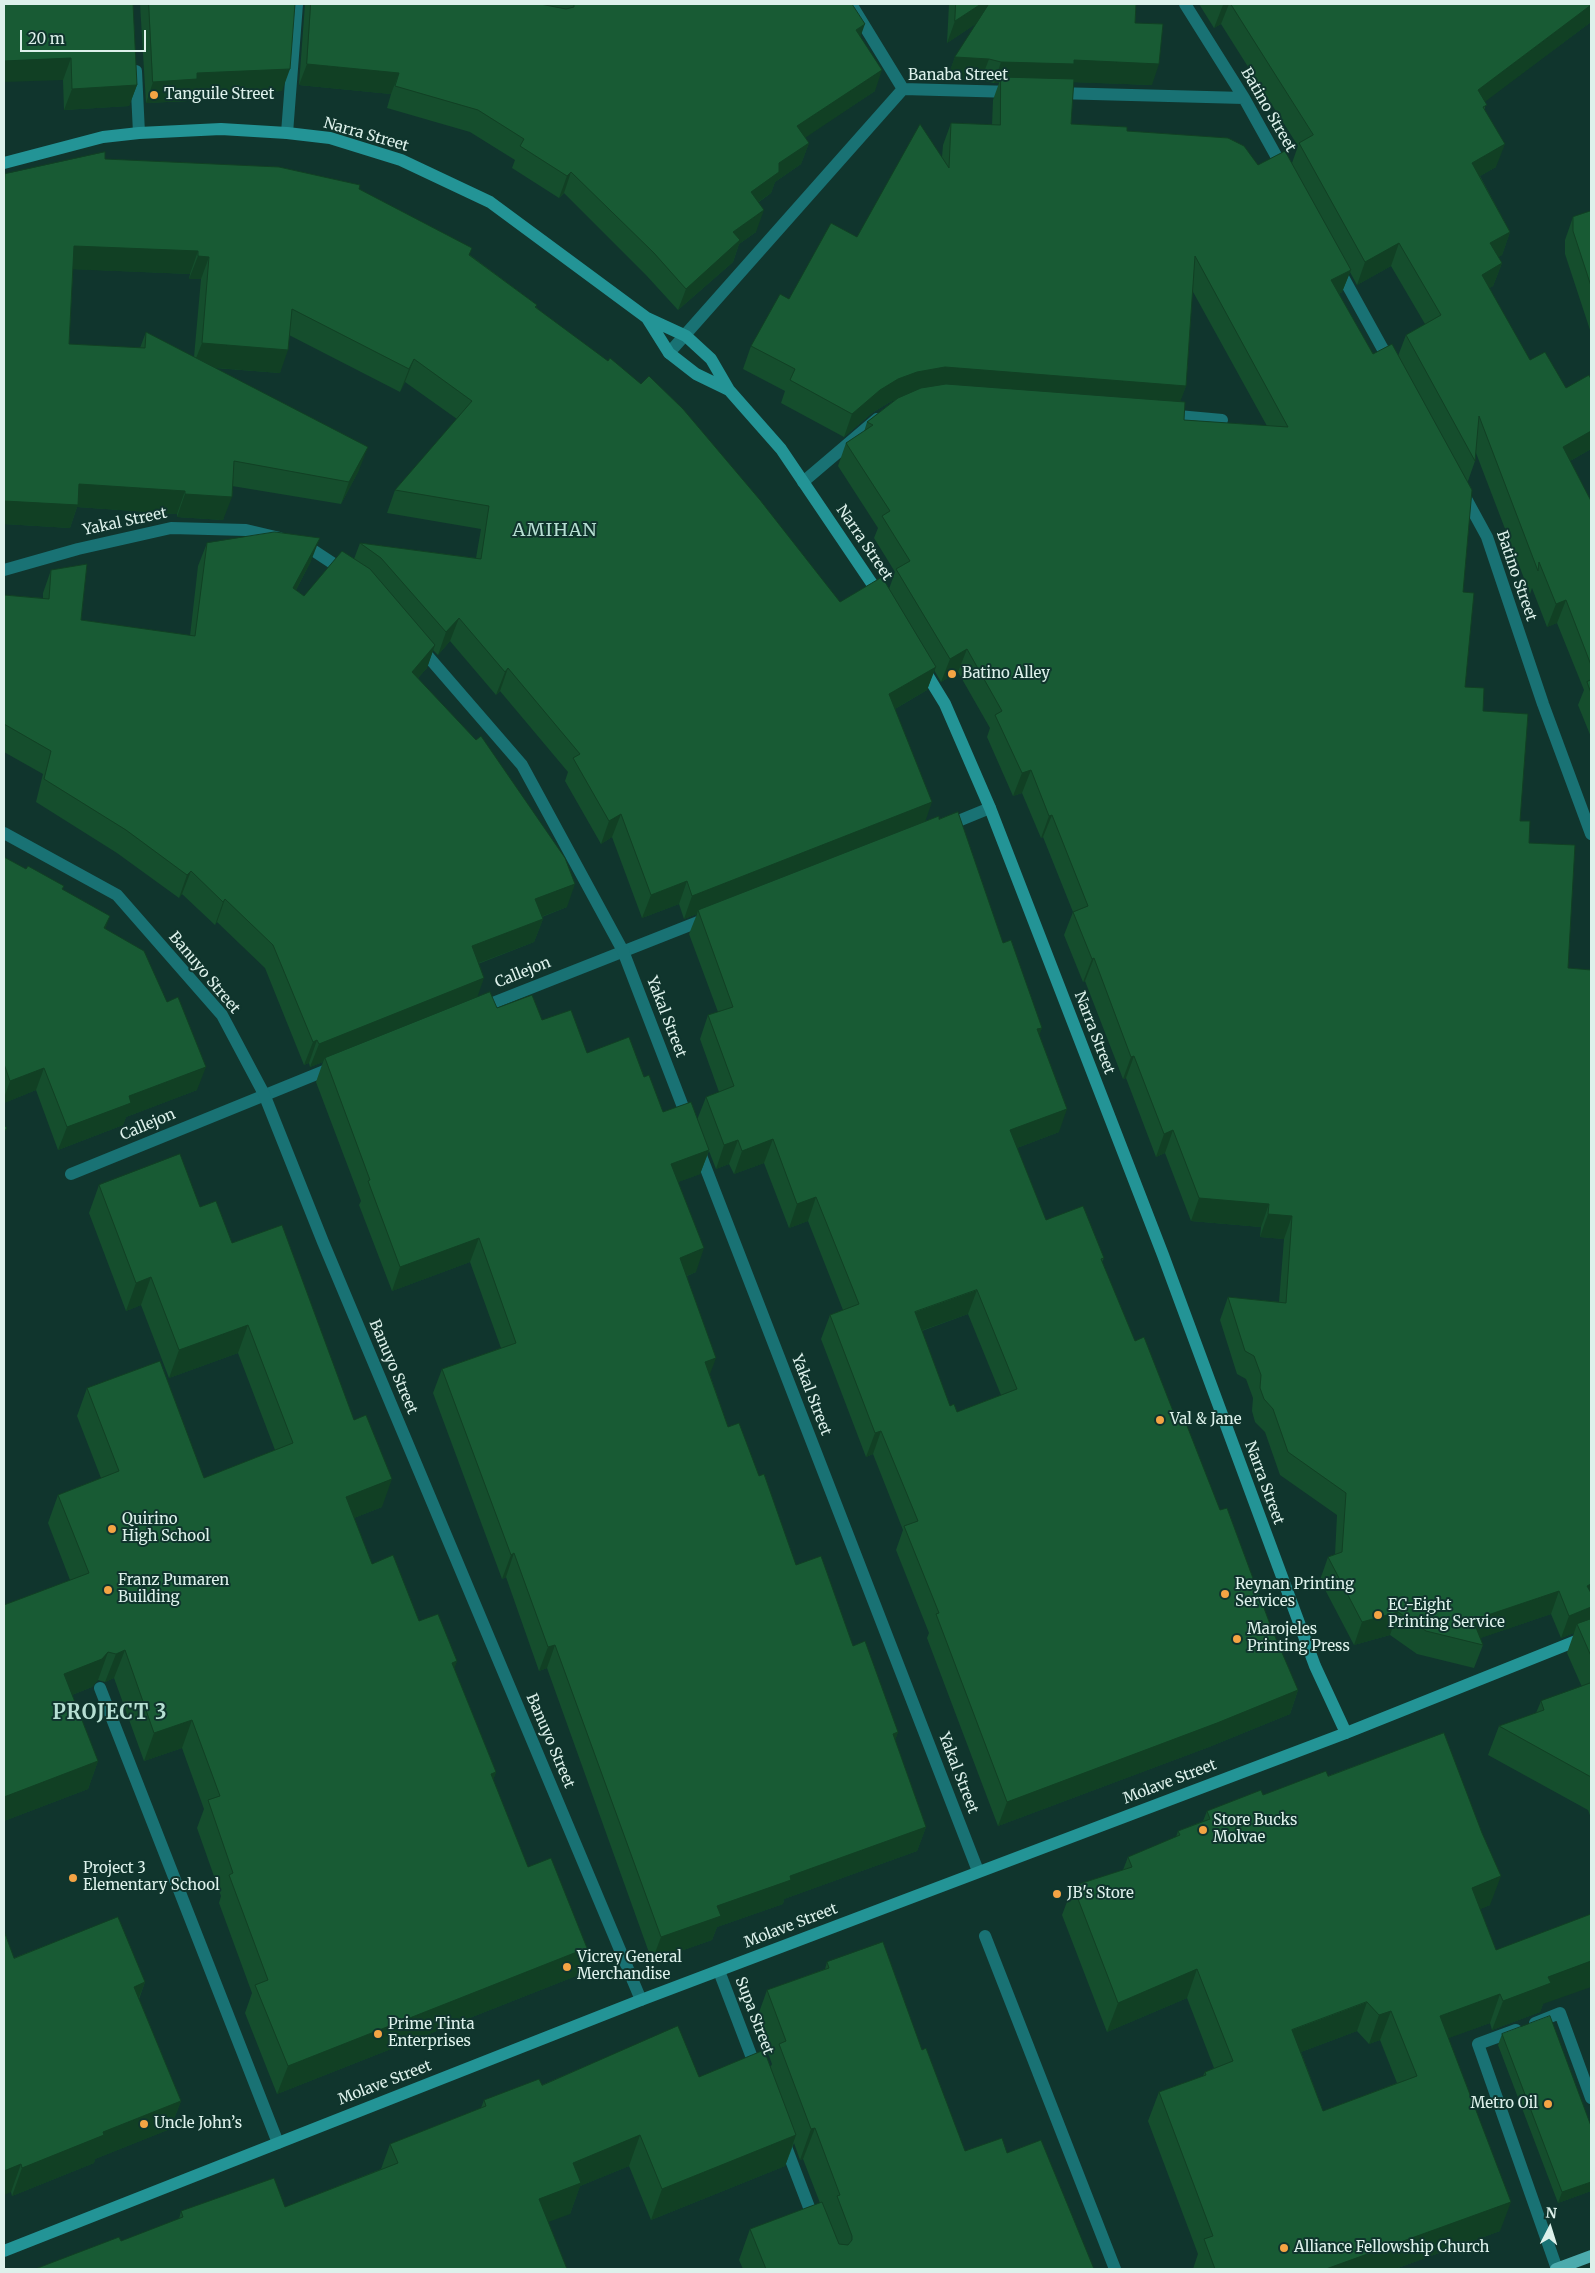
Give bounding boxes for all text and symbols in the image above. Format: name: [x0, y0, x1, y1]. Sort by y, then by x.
scale bar: [22, 20, 149, 52]
text: 20 m: [28, 29, 65, 48]
street label: Batino Street: [1237, 65, 1299, 155]
street label: Banaba Street: [908, 67, 1008, 85]
place label: Tanguile Street: [164, 86, 274, 104]
marker: Tanguile Street: [148, 89, 160, 101]
street label: Narra Street: [322, 114, 410, 156]
street label: Narra Street: [832, 502, 896, 584]
street label: Yakal Street: [81, 504, 169, 540]
district label: AMIHAN: [512, 520, 598, 542]
street label: Batino Street: [1492, 528, 1540, 624]
place label: Batino Alley: [962, 665, 1050, 683]
marker: Batino Alley: [946, 668, 958, 680]
street label: Banuyo Street: [165, 929, 243, 1017]
street label: Callejon: [493, 954, 553, 992]
street label: Yakal Street: [642, 974, 690, 1060]
street label: Narra Street: [1070, 989, 1118, 1077]
street label: Callejon: [118, 1105, 178, 1145]
street label: Banuyo Street: [365, 1317, 421, 1417]
street label: Yakal Street: [787, 1352, 835, 1438]
place label: Val & Jane: [1170, 1411, 1241, 1429]
marker: Val & Jane: [1154, 1414, 1166, 1426]
street label: Narra Street: [1241, 1439, 1287, 1527]
place label: Quirino High School: [122, 1511, 210, 1546]
marker: Quirino High School: [106, 1523, 118, 1535]
place label: Franz Pumaren Building: [118, 1572, 229, 1607]
place label: Reynan Printing Services: [1235, 1576, 1354, 1611]
marker: Franz Pumaren Building: [102, 1584, 114, 1596]
marker: Reynan Printing Services: [1219, 1588, 1231, 1600]
place label: EC-Eight Printing Service: [1388, 1597, 1505, 1632]
marker: EC-Eight Printing Service: [1372, 1609, 1384, 1621]
place label: Marojeles Printing Press: [1247, 1621, 1350, 1656]
marker: Marojeles Printing Press: [1231, 1633, 1243, 1645]
street label: Banuyo Street: [522, 1691, 578, 1791]
district label: PROJECT 3: [51, 1701, 169, 1725]
street label: Yakal Street: [934, 1730, 982, 1816]
street label: Molave Street: [1121, 1756, 1219, 1808]
place label: Store Bucks Molvae: [1213, 1812, 1297, 1847]
marker: Store Bucks Molvae: [1197, 1824, 1209, 1836]
place label: Project 3 Elementary School: [83, 1860, 220, 1895]
marker: Project 3 Elementary School: [67, 1872, 79, 1884]
place label: JB's Store: [1067, 1885, 1134, 1903]
marker: JB's Store: [1051, 1888, 1063, 1900]
street label: Molave Street: [742, 1900, 840, 1952]
place label: Vicrey General Merchandise: [577, 1949, 682, 1984]
marker: Vicrey General Merchandise: [561, 1961, 573, 1973]
street label: Supa Street: [731, 1975, 777, 2057]
place label: Prime Tinta Enterprises: [388, 2016, 475, 2051]
marker: Prime Tinta Enterprises: [372, 2028, 384, 2040]
street label: Molave Street: [336, 2057, 434, 2109]
place label: Metro Oil: [1471, 2095, 1538, 2113]
marker: Metro Oil: [1542, 2098, 1554, 2110]
place label: Uncle John’s: [154, 2115, 242, 2133]
marker: Uncle John’s: [138, 2118, 150, 2130]
north arrow: [1525, 2203, 1575, 2253]
text: N: [1545, 2204, 1558, 2223]
place label: Alliance Fellowship Church: [1294, 2239, 1490, 2257]
marker: Alliance Fellowship Church: [1278, 2242, 1290, 2254]

